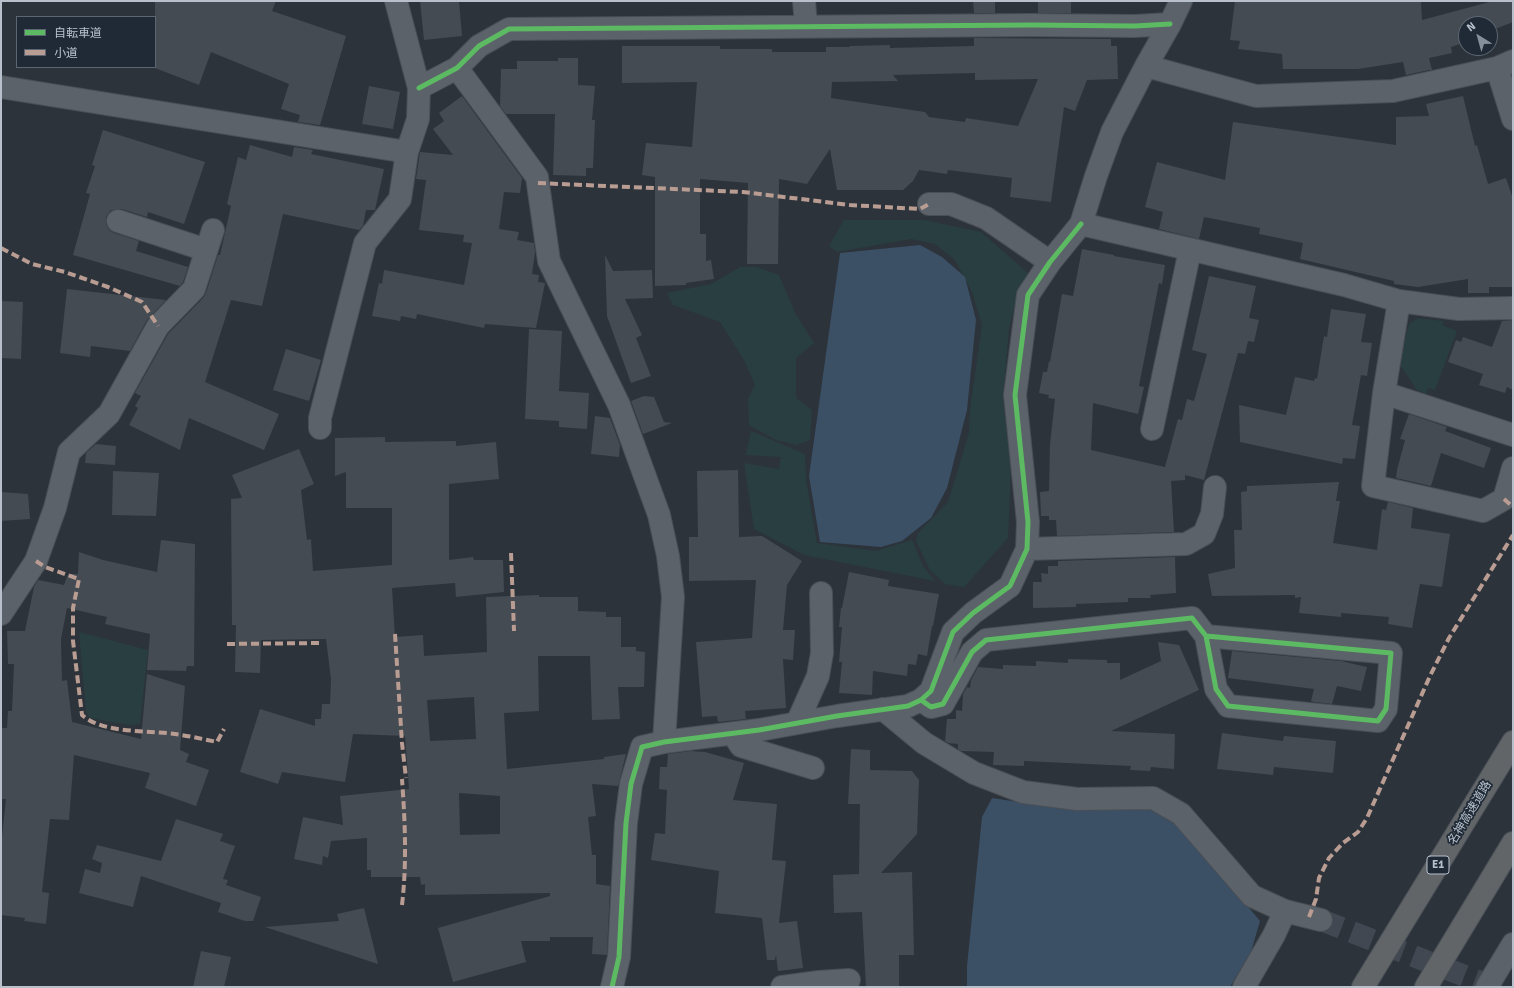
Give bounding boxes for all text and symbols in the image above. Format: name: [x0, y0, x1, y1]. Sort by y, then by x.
legend: [16, 16, 156, 68]
north arrow: [1458, 16, 1498, 56]
text: N: [1464, 19, 1478, 34]
text: 自転車道: [54, 26, 102, 41]
text: 小道: [54, 46, 78, 61]
street label: 名神高速道路: [1445, 778, 1495, 848]
road number: E1: [1427, 856, 1449, 874]

